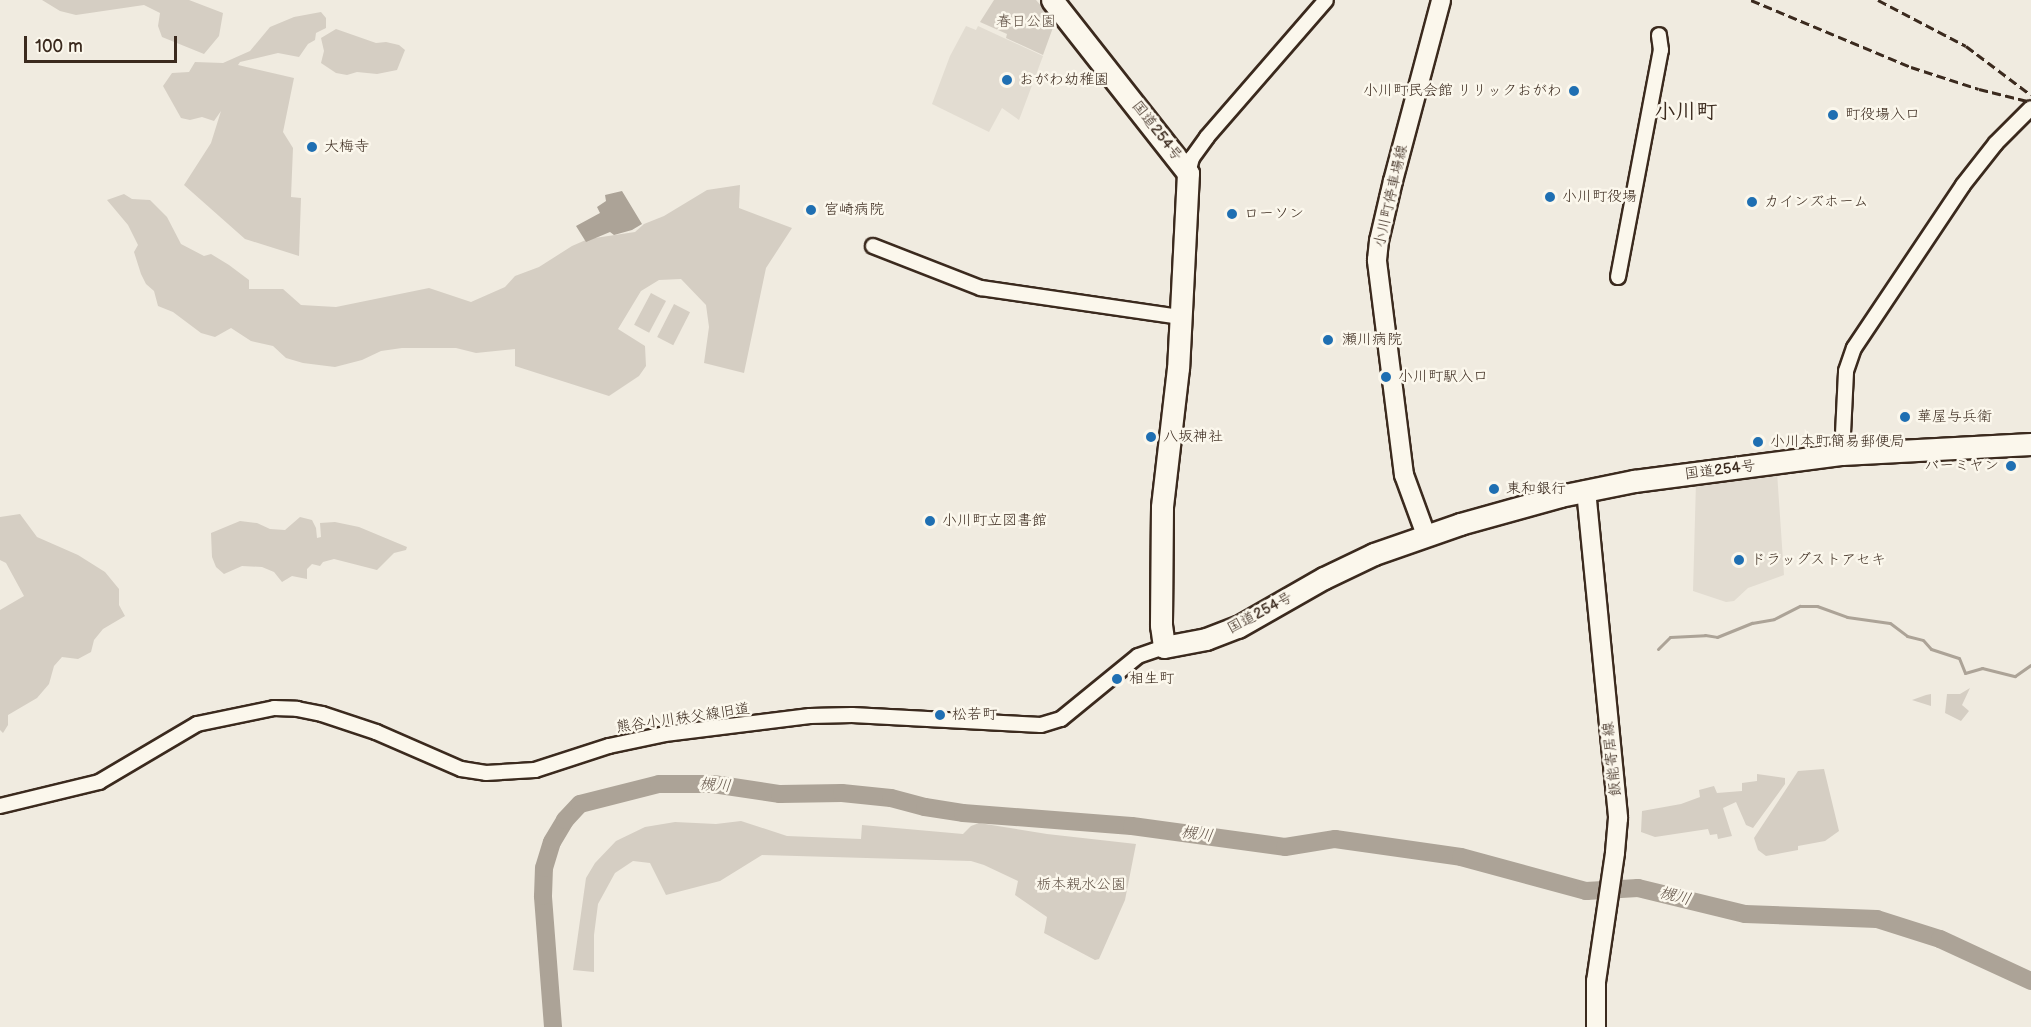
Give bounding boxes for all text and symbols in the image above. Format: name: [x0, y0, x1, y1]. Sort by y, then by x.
park label: 春日公園: [996, 13, 1056, 31]
scale bar: [27, 24, 180, 62]
text: 100 m: [35, 36, 83, 57]
place label: おがわ幼稚園: [1019, 71, 1109, 89]
marker: おがわ幼稚園: [1000, 73, 1014, 87]
place label: 小川町民会館 リリックおがわ: [1363, 82, 1562, 100]
marker: 小川町民会館 リリックおがわ: [1567, 84, 1581, 98]
street label: 国道254号: [1128, 97, 1186, 165]
district label: 小川町: [1655, 99, 1717, 125]
place label: 町役場入口: [1845, 106, 1920, 124]
marker: 町役場入口: [1826, 108, 1840, 122]
place label: 大梅寺: [324, 138, 369, 156]
marker: 大梅寺: [305, 140, 319, 154]
street label: 小川町停車場線: [1370, 143, 1412, 249]
place label: 小川町役場: [1562, 188, 1637, 206]
marker: 小川町役場: [1543, 190, 1557, 204]
place label: カインズホーム: [1764, 193, 1869, 211]
marker: カインズホーム: [1745, 195, 1759, 209]
marker: 宮崎病院: [802, 201, 820, 219]
place label: 宮崎病院: [824, 201, 884, 219]
place label: ローソン: [1244, 205, 1304, 223]
marker: ローソン: [1225, 207, 1239, 221]
marker: 瀬川病院: [1319, 331, 1337, 349]
place label: 瀬川病院: [1342, 331, 1402, 349]
place label: 小川町駅入口: [1398, 368, 1488, 386]
marker: 小川町駅入口: [1379, 370, 1393, 384]
place label: 華屋与兵衛: [1917, 408, 1992, 426]
marker: 華屋与兵衛: [1898, 410, 1912, 424]
place label: 八坂神社: [1163, 428, 1223, 446]
marker: 八坂神社: [1144, 430, 1158, 444]
place label: 小川本町簡易郵便局: [1770, 433, 1905, 451]
marker: 小川本町簡易郵便局: [1751, 435, 1765, 449]
street label: 国道254号: [1683, 457, 1757, 483]
place label: バーミヤン: [1924, 457, 1999, 475]
marker: バーミヤン: [2004, 459, 2018, 473]
place label: 東和銀行: [1506, 480, 1566, 498]
marker: 東和銀行: [1487, 482, 1501, 496]
place label: 小川町立図書館: [942, 512, 1047, 530]
marker: 小川町立図書館: [923, 514, 937, 528]
place label: ドラッグストアセキ: [1751, 551, 1886, 569]
marker: ドラッグストアセキ: [1732, 553, 1746, 567]
street label: 国道254号: [1224, 588, 1296, 638]
place label: 相生町: [1129, 670, 1174, 688]
marker: 相生町: [1110, 672, 1124, 686]
street label: 熊谷小川秩父線旧道: [615, 700, 751, 736]
place label: 松若町: [952, 706, 997, 724]
marker: 松若町: [933, 708, 947, 722]
street label: 飯能寄居線: [1599, 721, 1625, 797]
water label: 槻川: [698, 775, 732, 797]
water label: 槻川: [1180, 823, 1214, 847]
park label: 栃本親水公園: [1036, 876, 1126, 894]
water label: 槻川: [1657, 884, 1693, 910]

